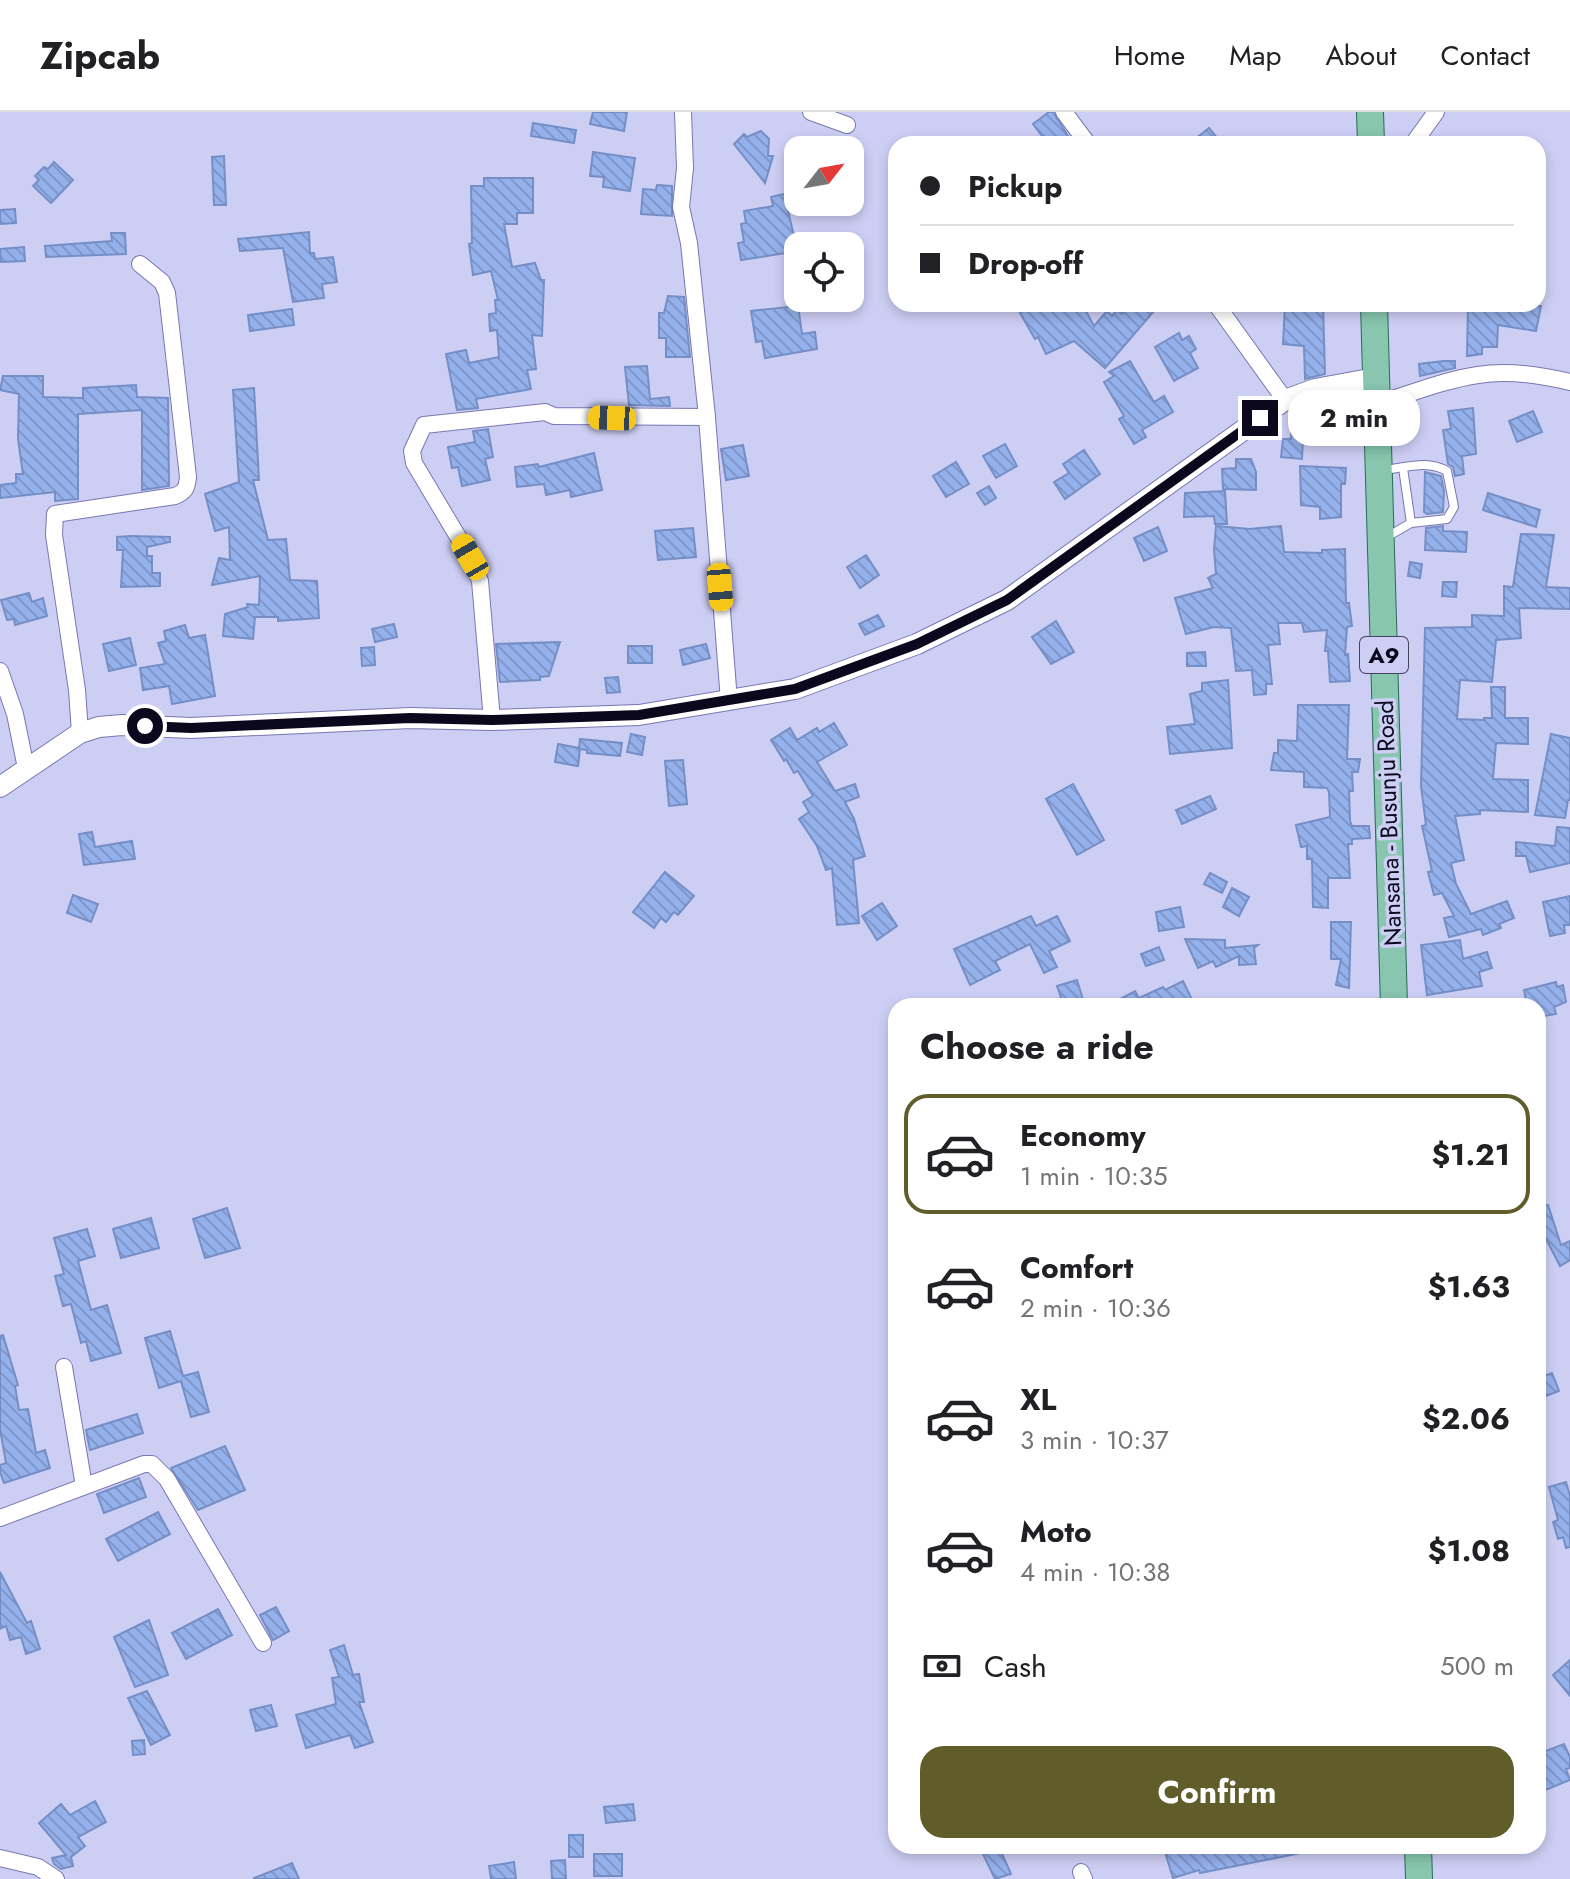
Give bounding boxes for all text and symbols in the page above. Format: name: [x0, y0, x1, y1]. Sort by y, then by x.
text: Zipcab: [40, 28, 160, 83]
text: Home: [1114, 35, 1185, 76]
text: Map: [1229, 35, 1281, 76]
text: About: [1325, 35, 1397, 76]
text: Contact: [1441, 35, 1530, 76]
north arrow: [784, 136, 864, 216]
map controls: [784, 136, 864, 312]
text: Pickup: [968, 165, 1063, 208]
button: locate: [784, 232, 864, 312]
text: Drop-off: [968, 242, 1083, 285]
callout: 2 min: [1288, 390, 1420, 446]
text: 2 min: [1320, 399, 1388, 437]
route end: [1242, 400, 1278, 436]
car: [588, 405, 636, 431]
car: [448, 530, 492, 584]
car: [706, 562, 734, 612]
road number: A9: [1360, 637, 1408, 673]
street label: Nansana - Busunju Road: [1367, 699, 1410, 947]
route start: [127, 708, 163, 744]
text: Choose a ride: [920, 1020, 1154, 1072]
text: Economy: [1020, 1114, 1146, 1157]
icon: car: [924, 1118, 996, 1190]
text: $1.21: [1431, 1133, 1510, 1176]
text: 1 min · 10:35: [1020, 1157, 1168, 1195]
text: Comfort: [1020, 1246, 1133, 1289]
icon: car: [924, 1250, 996, 1322]
text: $1.63: [1428, 1265, 1510, 1308]
text: 2 min · 10:36: [1020, 1289, 1171, 1327]
text: XL: [1020, 1378, 1056, 1421]
icon: car: [924, 1382, 996, 1454]
text: $2.06: [1422, 1397, 1510, 1440]
text: 3 min · 10:37: [1020, 1421, 1169, 1459]
text: Moto: [1020, 1510, 1092, 1553]
icon: car: [924, 1514, 996, 1586]
text: $1.08: [1428, 1529, 1510, 1572]
text: 4 min · 10:38: [1020, 1553, 1171, 1591]
icon: cash: [920, 1644, 964, 1688]
text: Cash: [984, 1645, 1047, 1688]
text: 500 m: [1440, 1647, 1514, 1685]
button: Confirm: [920, 1746, 1514, 1838]

